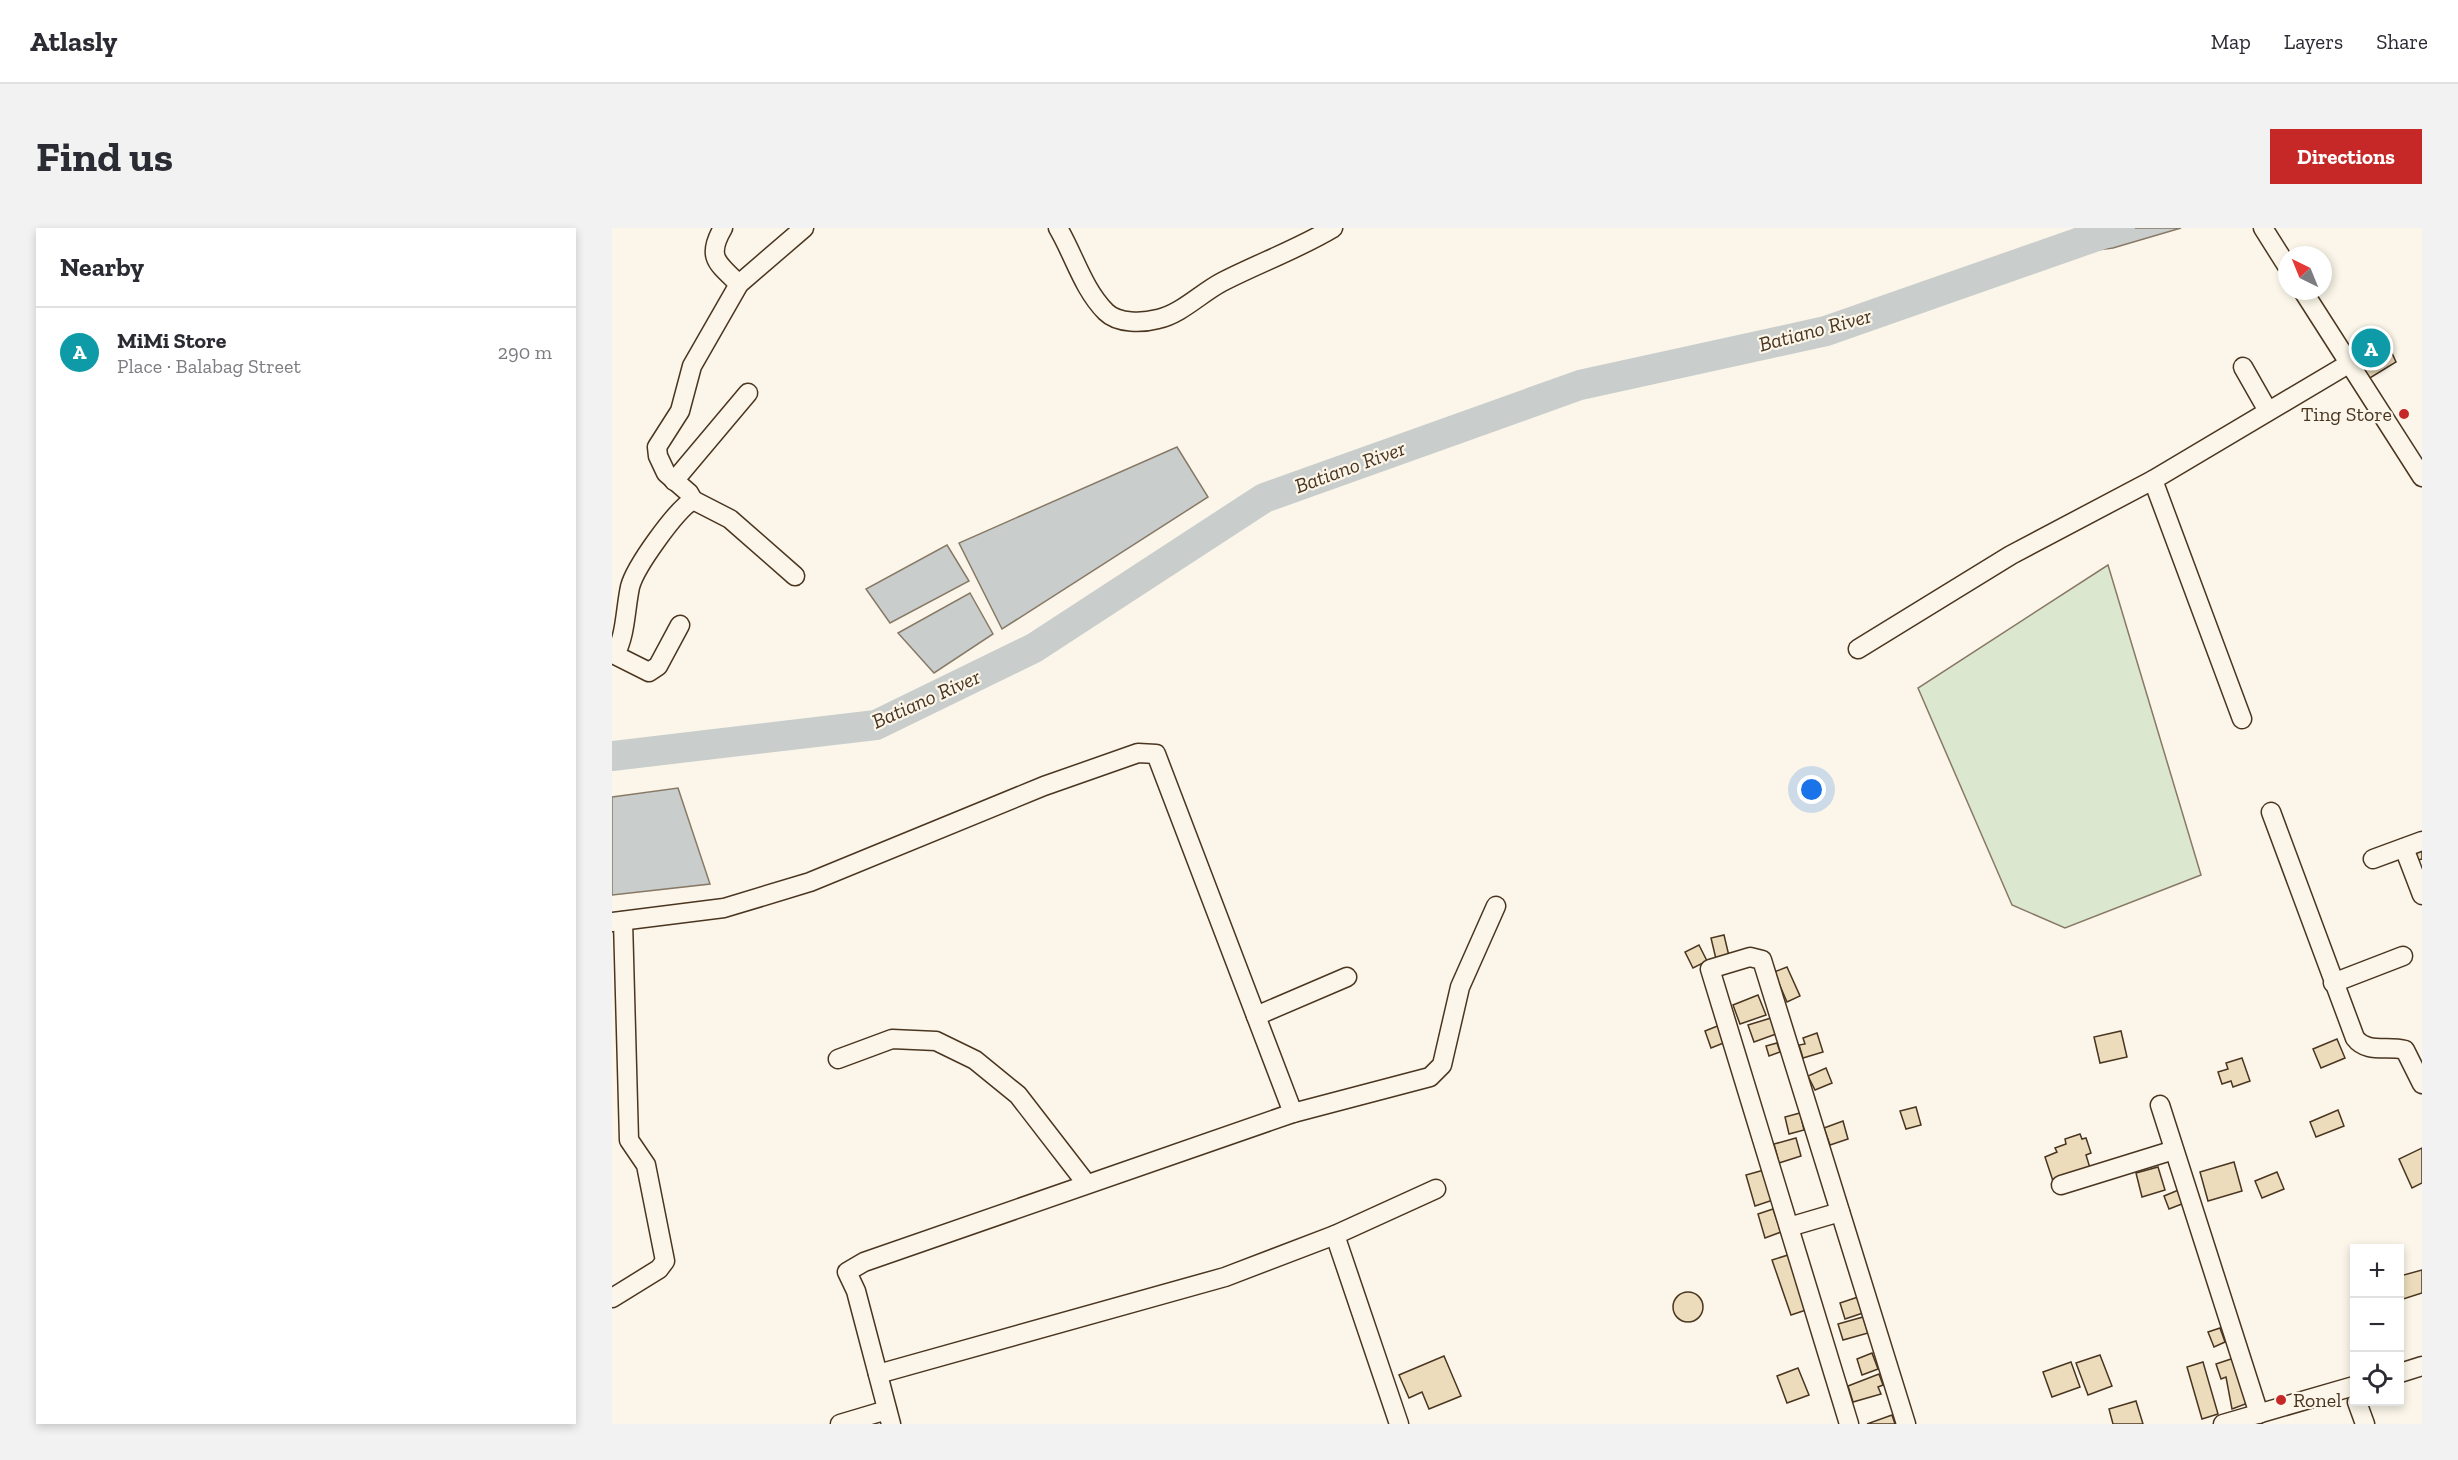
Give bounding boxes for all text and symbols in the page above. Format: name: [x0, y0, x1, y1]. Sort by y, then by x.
text: Atlasly: [30, 25, 117, 58]
text: Map: [2211, 29, 2251, 54]
text: Layers: [2284, 29, 2343, 54]
text: Share: [2376, 29, 2428, 54]
button: Directions: [2270, 129, 2422, 184]
text: Find us: [36, 131, 173, 182]
north arrow: [2278, 246, 2332, 300]
text: Nearby: [60, 251, 144, 283]
water label: Batiano River: [1756, 302, 1875, 357]
pin: A: [2352, 326, 2390, 370]
text: MiMi Store: [117, 327, 226, 354]
text: A: [73, 340, 86, 364]
text: 290 m: [498, 340, 552, 364]
text: Place · Balabag Street: [117, 354, 301, 378]
place label: Ting Store: [2301, 402, 2392, 426]
marker: Ting Store: [2397, 407, 2411, 421]
water label: Batiano River: [1291, 435, 1409, 498]
water label: Batiano River: [868, 663, 984, 734]
your location: [1797, 775, 1826, 804]
map controls: [2350, 1244, 2404, 1406]
button: +: [2350, 1244, 2404, 1298]
button: −: [2350, 1298, 2404, 1352]
button: locate: [2350, 1352, 2404, 1406]
place label: Ronel: [2293, 1388, 2342, 1412]
marker: Ronel: [2274, 1393, 2288, 1407]

